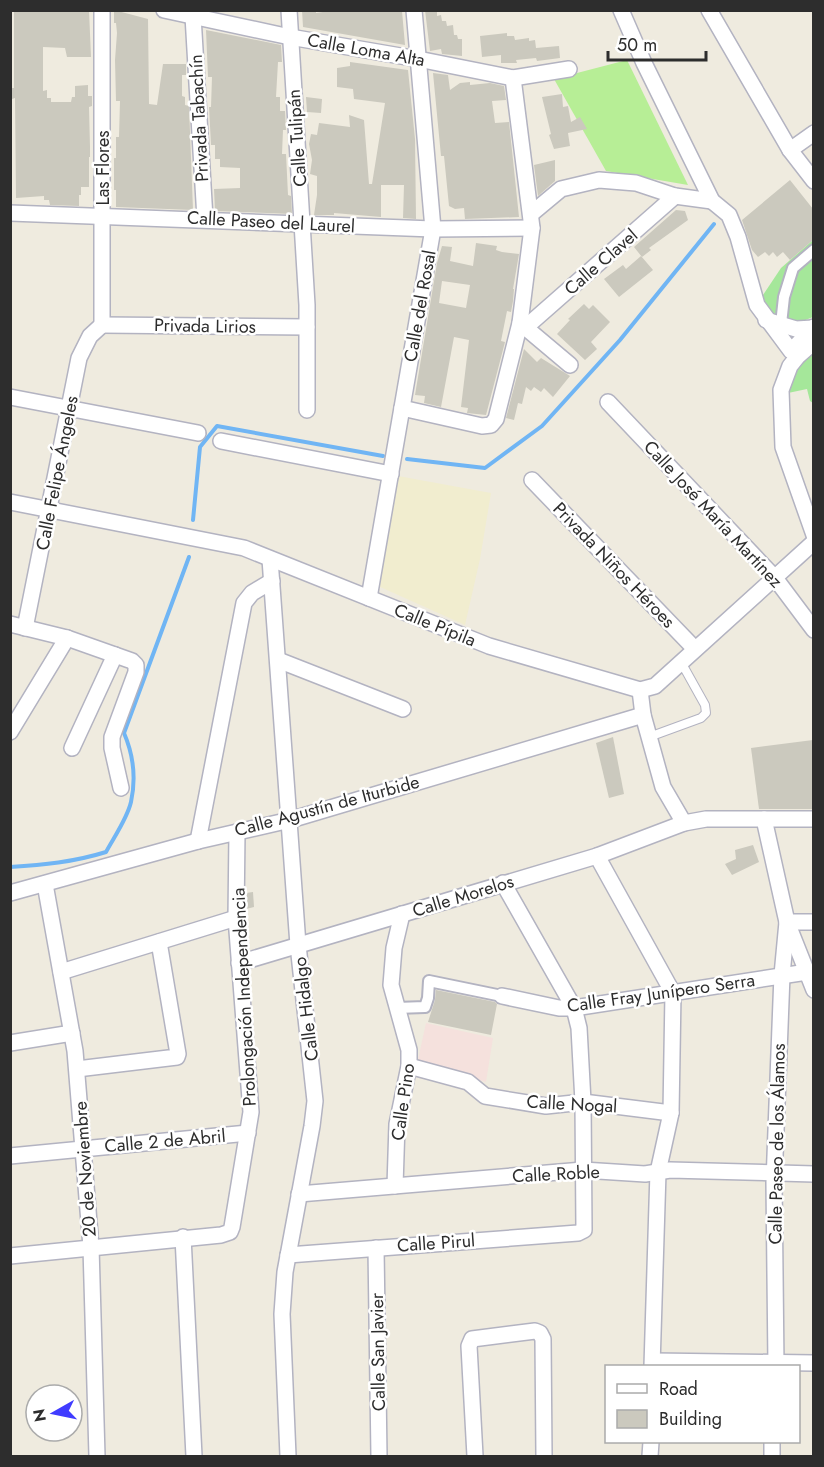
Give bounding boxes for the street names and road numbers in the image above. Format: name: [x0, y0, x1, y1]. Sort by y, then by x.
street label: Calle Loma Alta: [305, 27, 427, 73]
street label: Privada Tabachín: [183, 54, 215, 182]
street label: Calle Tulipán: [281, 88, 313, 188]
street label: Las Flores: [90, 131, 116, 205]
street label: Calle Paseo del Laurel: [186, 205, 356, 239]
street label: Calle Clavel: [558, 223, 644, 301]
street label: Calle del Rosal: [397, 248, 443, 364]
street label: Privada Lirios: [154, 312, 256, 340]
street label: Calle Felipe Ángeles: [29, 393, 85, 553]
street label: Calle José María Martínez: [638, 434, 789, 594]
street label: Privada Niños Héroes: [547, 496, 681, 634]
street label: Calle Pípila: [390, 597, 480, 653]
street label: Calle Agustín de Iturbide: [232, 769, 422, 843]
street label: Calle Morelos: [409, 868, 517, 924]
street label: Prolongación Independencia: [225, 887, 263, 1107]
street label: Calle Hidalgo: [287, 955, 325, 1063]
street label: Calle Fray Junípero Serra: [565, 967, 757, 1019]
street label: Calle Paseo de los Álamos: [762, 1043, 792, 1245]
street label: Calle Pino: [385, 1062, 421, 1142]
street label: Calle Nogal: [526, 1089, 618, 1119]
street label: 20 de Noviembre: [67, 1100, 103, 1238]
street label: Calle 2 de Abril: [103, 1123, 227, 1159]
street label: Calle Roble: [512, 1159, 600, 1189]
street label: Calle Pirul: [396, 1227, 476, 1259]
street label: Calle San Javier: [364, 1292, 392, 1411]

